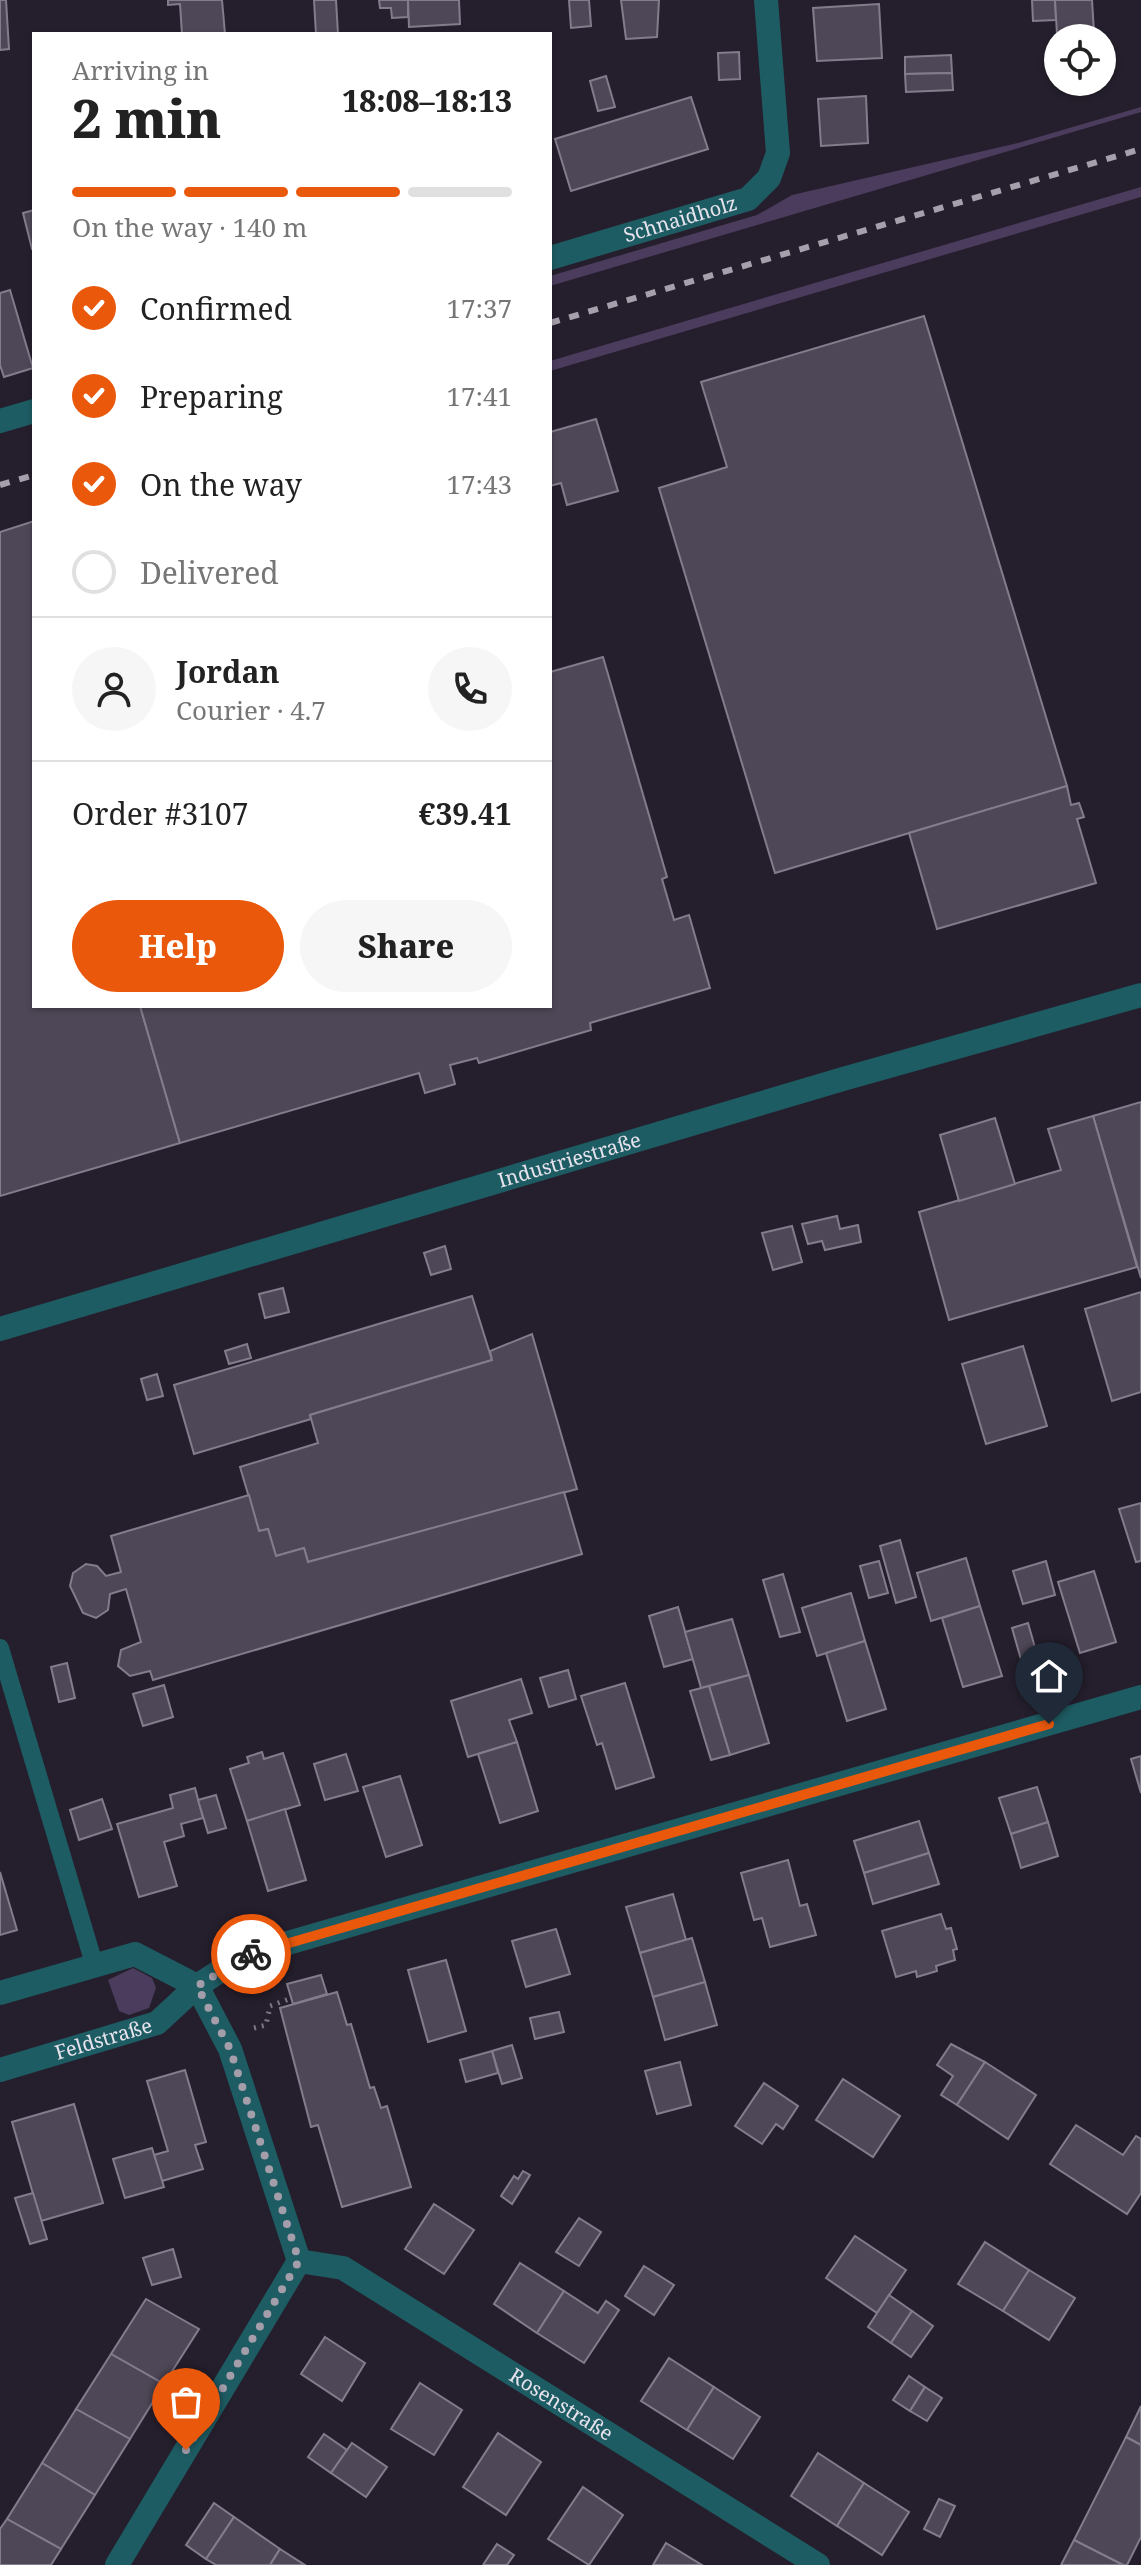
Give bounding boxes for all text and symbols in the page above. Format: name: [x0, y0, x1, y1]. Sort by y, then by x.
map controls: [1044, 24, 1116, 96]
button: locate: [1044, 24, 1116, 96]
text: Arriving in: [72, 52, 209, 88]
text: 18:08–18:13: [342, 80, 512, 121]
text: 2 min: [72, 82, 221, 153]
street label: Schnaidholz: [620, 189, 740, 248]
text: On the way · 140 m: [72, 209, 307, 245]
icon: check: [72, 286, 116, 330]
text: Confirmed: [140, 288, 292, 329]
text: 17:37: [446, 290, 512, 326]
icon: check: [72, 374, 116, 418]
text: Preparing: [140, 376, 283, 417]
text: 17:41: [446, 378, 512, 414]
icon: check: [72, 462, 116, 506]
text: On the way: [140, 464, 302, 505]
text: 17:43: [446, 466, 512, 502]
text: Delivered: [140, 552, 279, 593]
button: person: [72, 647, 156, 731]
button: phone: [428, 647, 512, 731]
text: Jordan: [176, 651, 279, 692]
text: Courier · 4.7: [176, 692, 326, 728]
text: Order #3107: [72, 793, 249, 834]
text: €39.41: [419, 793, 512, 834]
button: Help: [72, 900, 284, 992]
button: Share: [300, 900, 512, 992]
street label: Industriestraße: [495, 1126, 644, 1194]
pin: [1015, 1642, 1083, 1724]
icon: home: [1027, 1654, 1071, 1698]
courier: [211, 1914, 291, 1994]
icon: bike: [229, 1932, 273, 1976]
street label: Feldstraße: [51, 2011, 155, 2066]
street label: Rosenstraße: [505, 2362, 618, 2447]
pin: [152, 2368, 220, 2450]
icon: bag: [164, 2380, 208, 2424]

